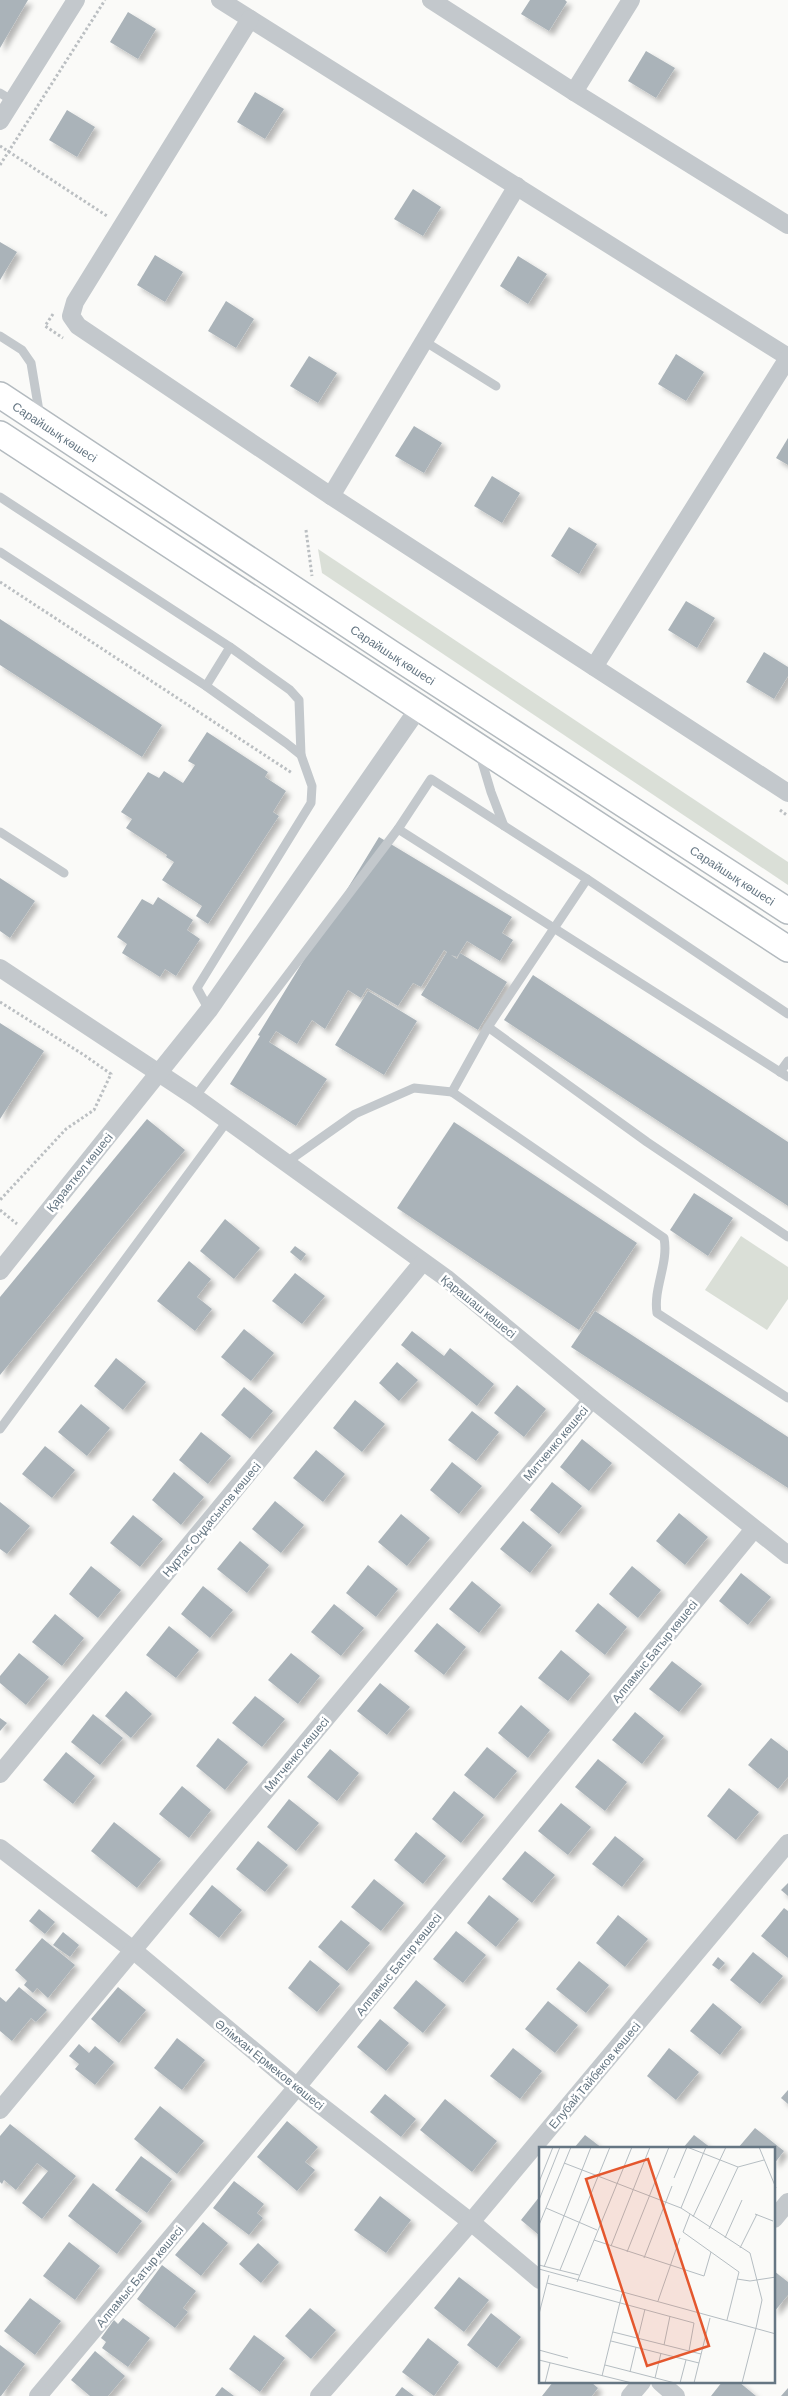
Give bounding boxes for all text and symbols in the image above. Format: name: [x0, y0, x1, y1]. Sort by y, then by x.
street label: Сарайшық көшесі: [10, 398, 100, 464]
street label: Сарайшық көшесі: [348, 622, 438, 687]
street label: Сарайшық көшесі: [688, 842, 778, 908]
street label: Қараөткел көшесі: [43, 1130, 116, 1215]
street label: Қарашаш көшесі: [438, 1272, 519, 1341]
street label: Митченко көшесі: [520, 1403, 590, 1483]
street label: Нұртас Оңдасынов көшесі: [159, 1459, 264, 1580]
street label: Алпамыс Батыр көшесі: [608, 1597, 700, 1706]
street label: Митченко көшесі: [261, 1714, 331, 1794]
street label: Алпамыс Батыр көшесі: [352, 1910, 444, 2019]
street label: Әлімхан Ермеков көшесі: [212, 2016, 327, 2113]
street label: Елубай Тайбеков көшесі: [545, 2019, 643, 2132]
inset map: [539, 2147, 776, 2384]
street label: Алпамыс Батыр көшесі: [93, 2223, 186, 2330]

